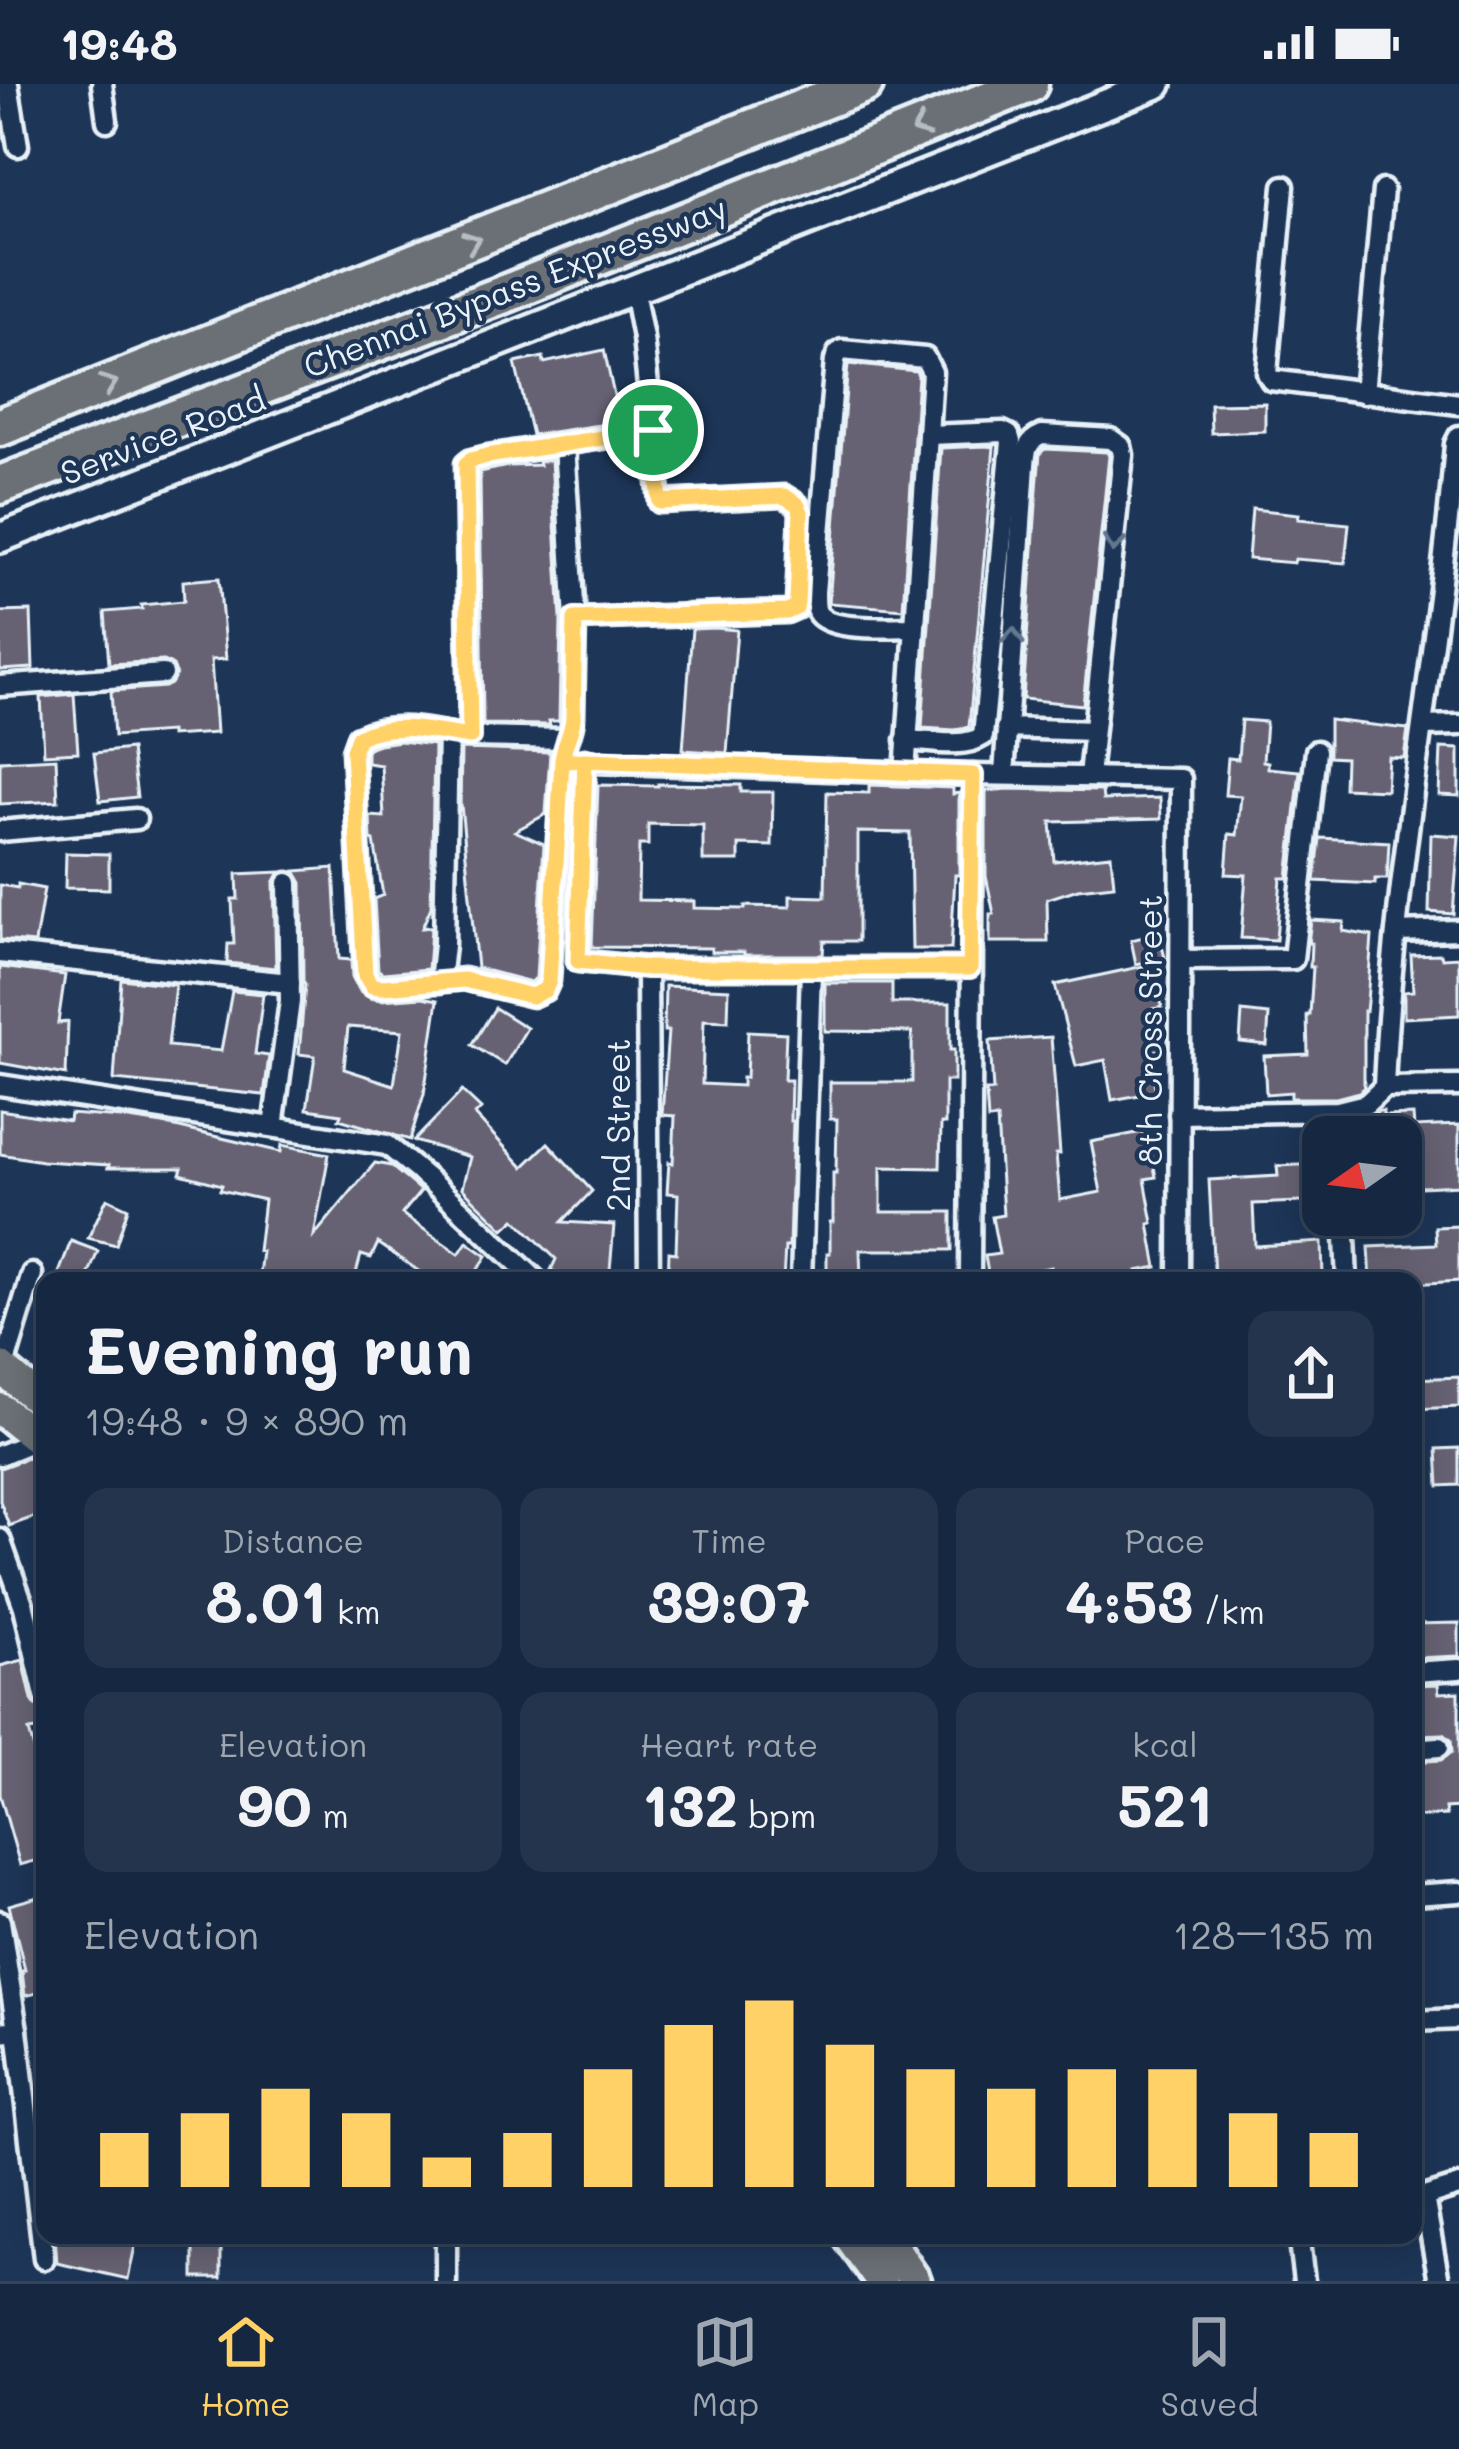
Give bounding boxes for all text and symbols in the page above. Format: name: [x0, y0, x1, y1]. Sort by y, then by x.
text: 19:48: [60, 13, 178, 71]
one-way arrow: [911, 113, 932, 138]
street label: Chennai Bypass Expressway: [297, 185, 733, 387]
one-way arrow: [460, 231, 481, 256]
one-way arrow: [97, 374, 118, 398]
street label: Service Road: [54, 376, 271, 493]
pin: [602, 379, 704, 481]
icon: arrive: [620, 397, 686, 463]
one-way arrow: [1102, 534, 1128, 553]
one-way arrow: [999, 626, 1025, 645]
street label: 8th Cross Street: [1127, 894, 1170, 1166]
street label: 2nd Street: [595, 1038, 638, 1212]
north arrow: [1302, 1116, 1422, 1236]
map controls: [1302, 1116, 1422, 1236]
text: Evening run: [84, 1306, 473, 1392]
button: share: [1248, 1311, 1374, 1437]
text: 19:48 · 9 × 890 m: [84, 1394, 408, 1445]
text: Distance: [222, 1518, 364, 1561]
text: Time: [691, 1518, 767, 1561]
text: Pace: [1125, 1518, 1205, 1561]
text: 8.01: [205, 1561, 326, 1639]
text: 39:07: [647, 1561, 811, 1639]
text: 4:53: [1065, 1561, 1193, 1639]
text: km: [326, 1589, 381, 1632]
text: /km: [1193, 1589, 1265, 1632]
text: Elevation: [219, 1722, 367, 1765]
text: Heart rate: [640, 1722, 818, 1765]
text: kcal: [1132, 1722, 1198, 1765]
text: 90: [237, 1765, 312, 1843]
text: 132: [642, 1765, 738, 1843]
text: 521: [1117, 1765, 1213, 1843]
text: m: [312, 1793, 349, 1836]
text: bpm: [738, 1793, 816, 1836]
text: Elevation: [84, 1908, 259, 1959]
text: 128–135 m: [1173, 1908, 1374, 1959]
tab: Home: [201, 2309, 290, 2424]
tab: Map: [692, 2309, 759, 2424]
tab: Saved: [1160, 2309, 1258, 2424]

